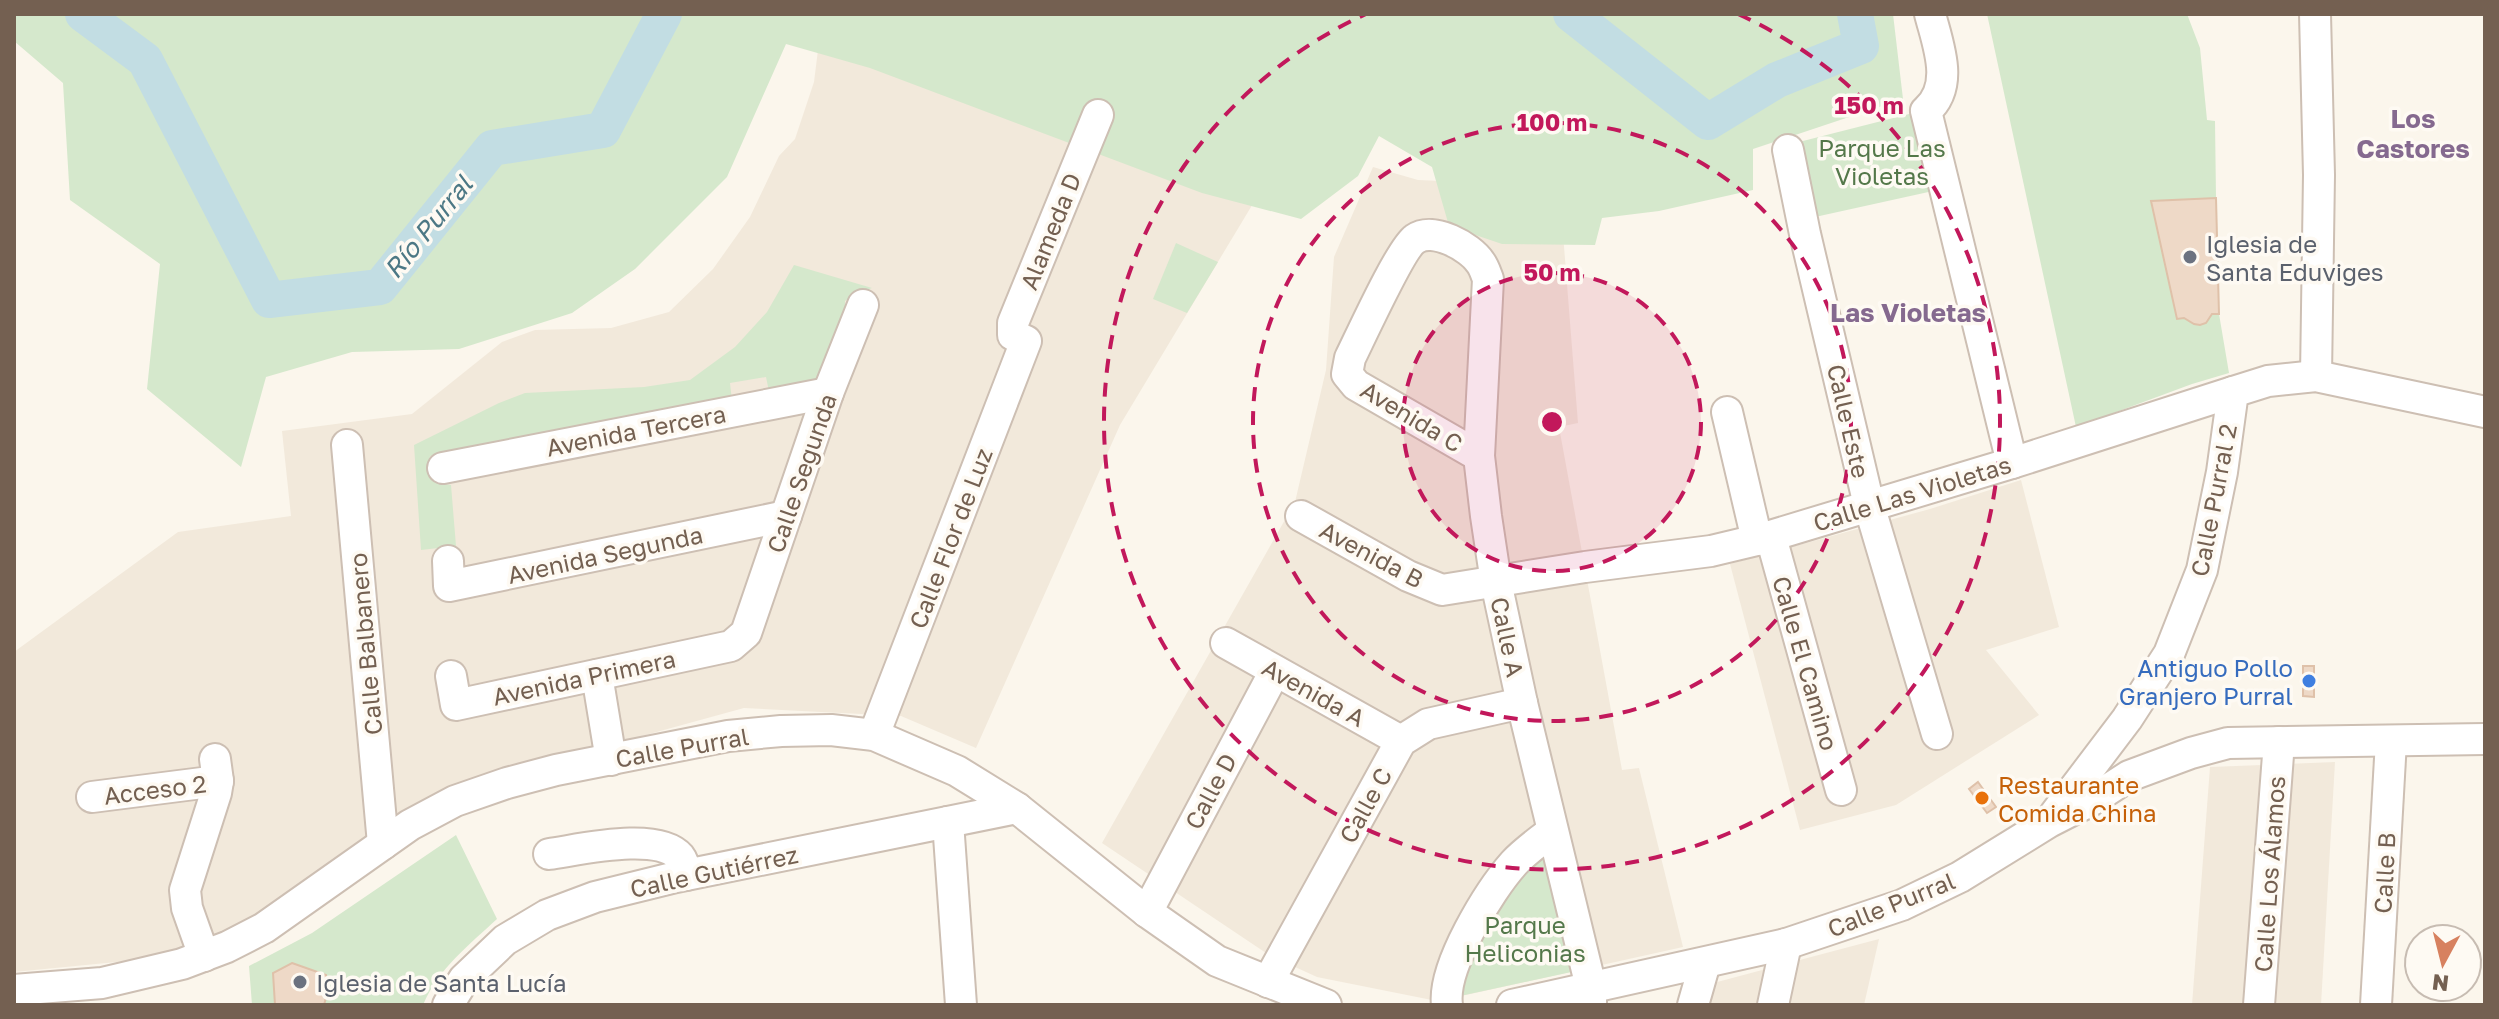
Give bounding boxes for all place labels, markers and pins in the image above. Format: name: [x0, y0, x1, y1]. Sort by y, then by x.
place label: Iglesia de Santa Eduviges: [2206, 229, 2384, 286]
marker: Iglesia de Santa Eduviges: [2181, 248, 2199, 266]
centre of rings: [1538, 408, 1566, 436]
place label: Antiguo Pollo Granjero Purral: [2119, 653, 2293, 710]
marker: Antiguo Pollo Granjero Purral: [2300, 672, 2318, 690]
place label: Restaurante Comida China: [1998, 770, 2157, 827]
marker: Restaurante Comida China: [1973, 789, 1991, 807]
place label: Iglesia de Santa Lucía: [316, 968, 566, 997]
marker: Iglesia de Santa Lucía: [291, 973, 309, 991]

